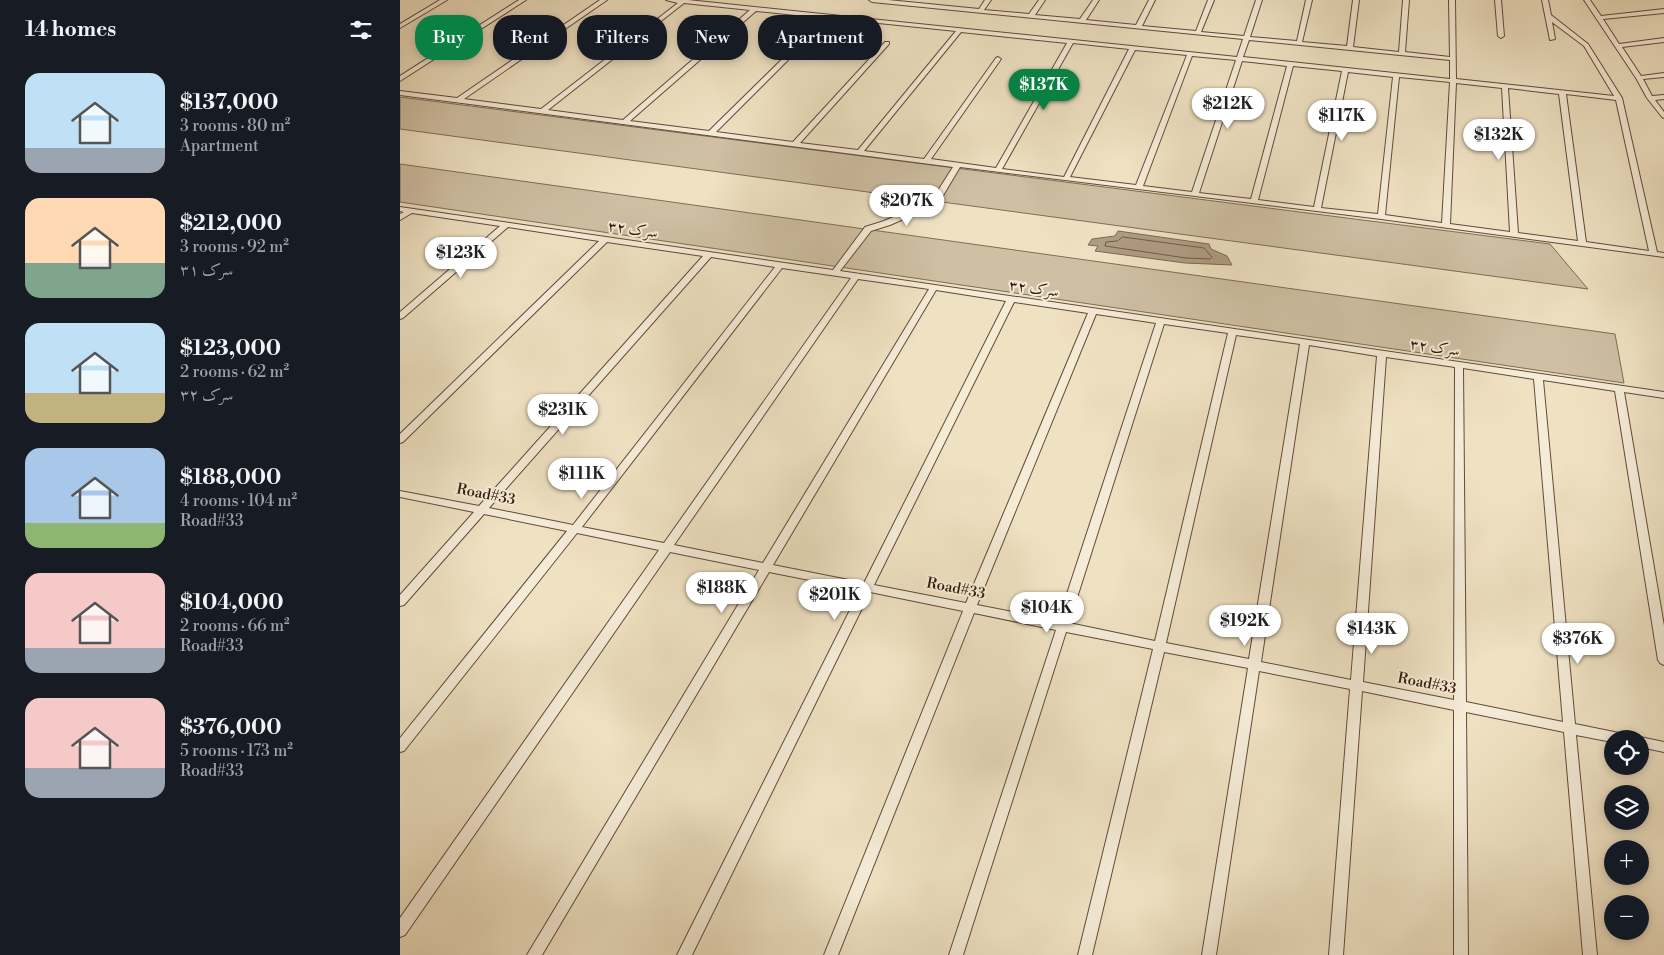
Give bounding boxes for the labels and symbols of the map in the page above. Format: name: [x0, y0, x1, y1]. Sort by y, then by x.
pin: $137K: [1009, 68, 1079, 111]
pin: $212K: [1193, 88, 1263, 130]
pin: $117K: [1307, 100, 1377, 142]
pin: $132K: [1464, 119, 1534, 161]
pin: $207K: [872, 184, 942, 227]
street label: سرک ۳۲: [607, 217, 659, 242]
pin: $123K: [426, 236, 496, 279]
street label: سرک ۳۲: [1008, 276, 1060, 301]
street label: سرک ۳۲: [1409, 335, 1461, 360]
pin: $231K: [528, 394, 598, 436]
pin: $111K: [547, 458, 617, 500]
street label: Road#33: [455, 479, 517, 509]
pin: $188K: [687, 572, 757, 614]
street label: Road#33: [925, 573, 987, 603]
pin: $201K: [800, 578, 870, 621]
pin: $104K: [1012, 592, 1082, 634]
pin: $192K: [1210, 604, 1280, 647]
pin: $143K: [1337, 612, 1407, 655]
pin: $376K: [1543, 622, 1613, 665]
street label: Road#33: [1396, 668, 1458, 698]

